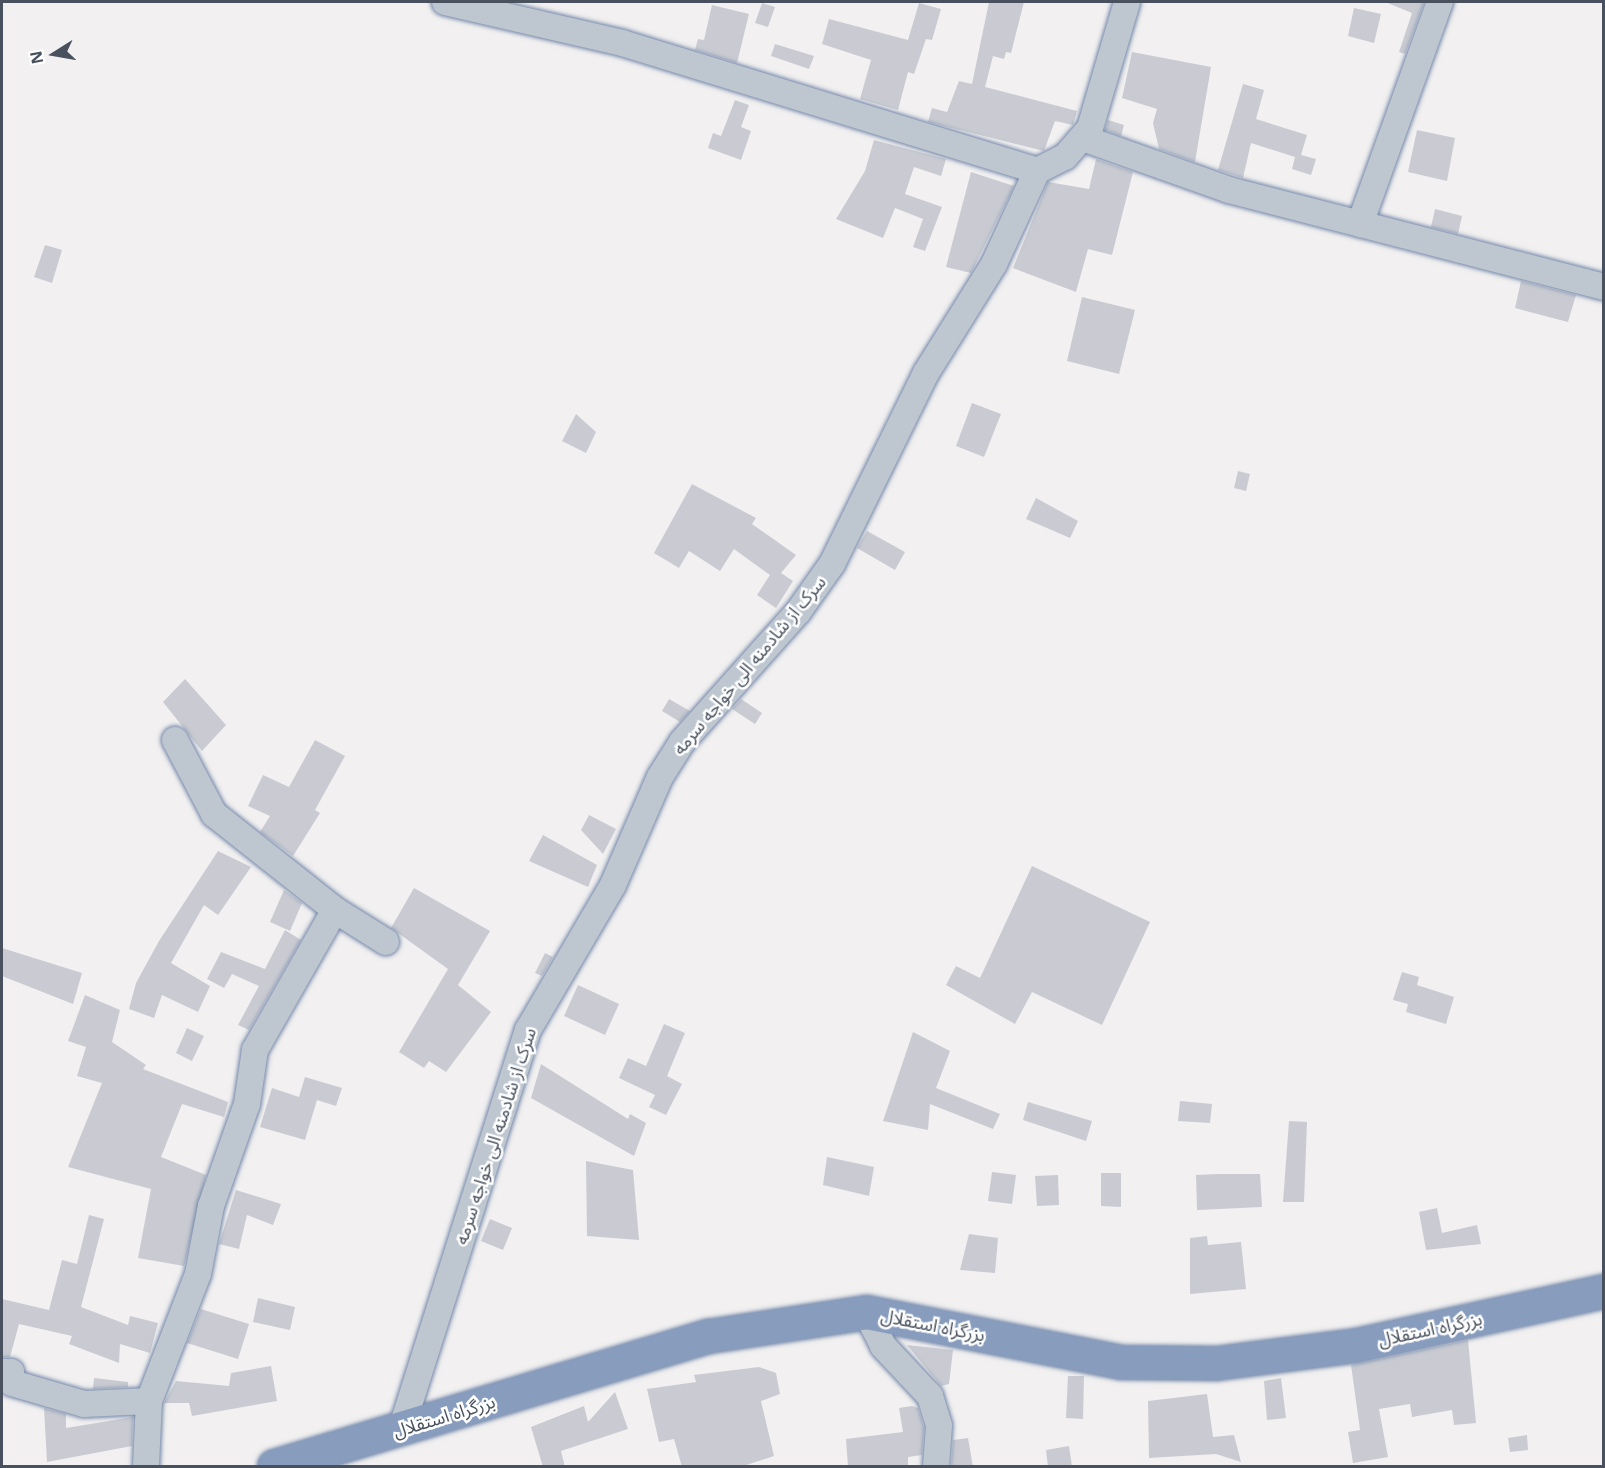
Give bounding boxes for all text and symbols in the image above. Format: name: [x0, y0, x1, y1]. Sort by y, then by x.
north arrow: [24, 24, 84, 84]
text: N: [24, 49, 48, 66]
street label: سرک از شادمنه الی خواجه سرمه: [668, 571, 830, 759]
street label: سرک از شادمنه الی خواجه سرمه: [450, 1025, 540, 1247]
street label: بزرگراه استقلال: [879, 1304, 987, 1346]
street label: بزرگراه استقلال: [1376, 1307, 1484, 1351]
street label: بزرگراه استقلال: [390, 1390, 498, 1442]

